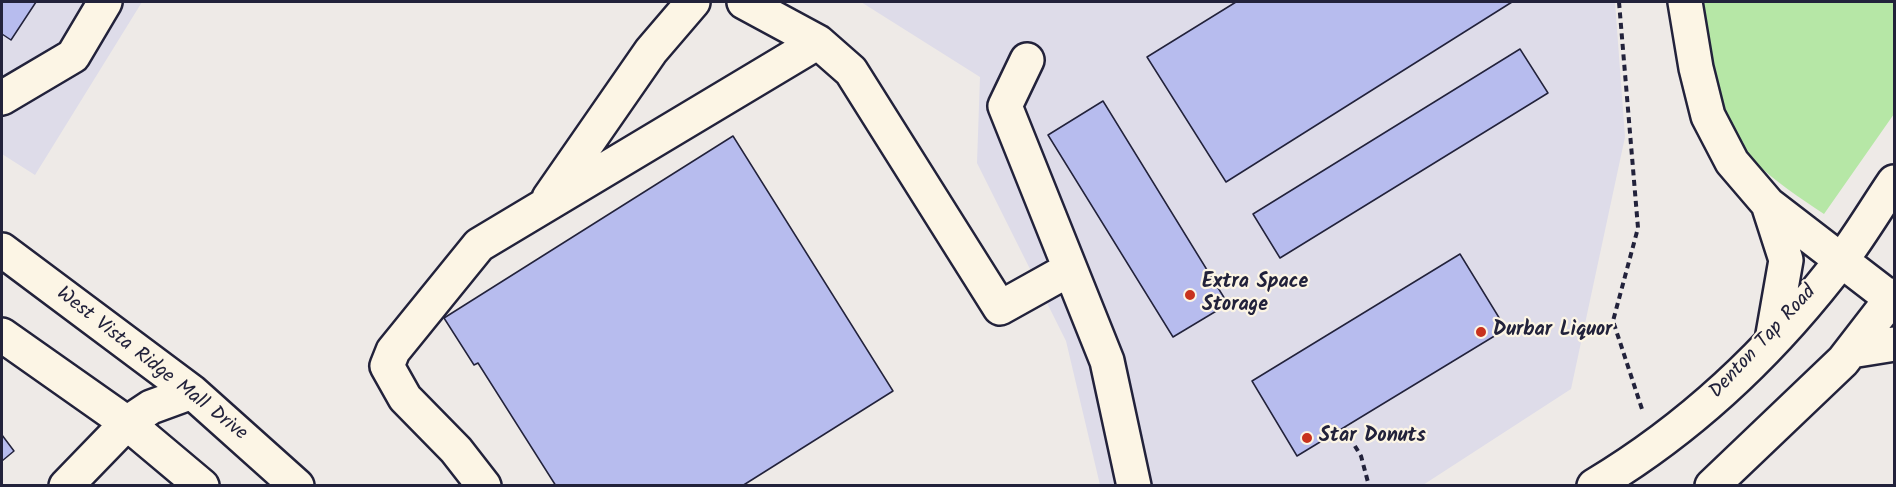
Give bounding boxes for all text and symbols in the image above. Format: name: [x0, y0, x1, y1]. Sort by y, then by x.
place label: Extra Space Storage: [1202, 272, 1308, 319]
street label: Denton Tap Road: [1706, 282, 1822, 404]
street label: West Vista Ridge Mall Drive: [51, 283, 251, 447]
marker: Extra Space Storage: [1183, 288, 1197, 302]
place label: Durbar Liquor: [1493, 320, 1612, 344]
marker: Durbar Liquor: [1474, 325, 1488, 339]
place label: Star Donuts: [1319, 426, 1426, 450]
marker: Star Donuts: [1300, 431, 1314, 445]

